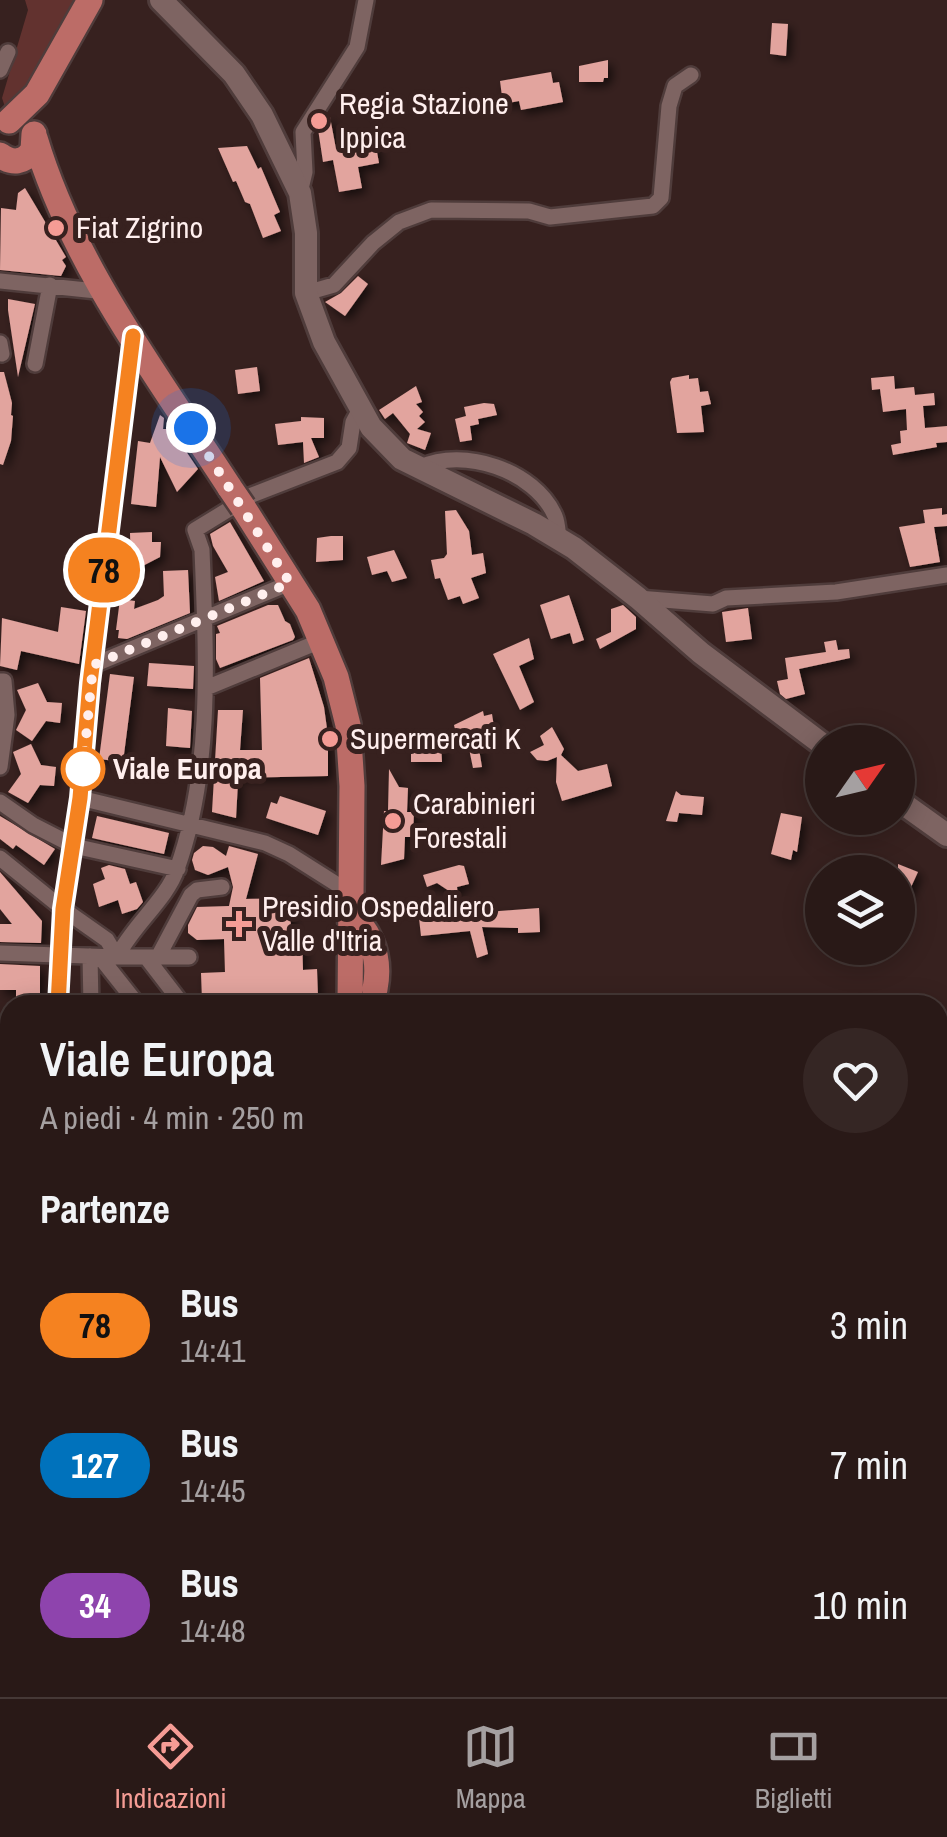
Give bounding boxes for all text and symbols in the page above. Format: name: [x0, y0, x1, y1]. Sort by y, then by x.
place label: Regia Stazione Ippica: [339, 83, 509, 157]
marker: Regia Stazione Ippica: [308, 110, 330, 132]
place label: Fiat Zigrino: [76, 207, 203, 247]
marker: Fiat Zigrino: [45, 217, 67, 239]
your location: [166, 403, 216, 453]
line badge: 78: [59, 538, 149, 602]
text: 78: [88, 547, 120, 594]
place label: Supermercati K: [350, 718, 521, 758]
north arrow: [805, 725, 915, 835]
map controls: [805, 725, 915, 965]
marker: Supermercati K: [319, 728, 341, 750]
marker: Viale Europa: [62, 748, 104, 790]
place label: Viale Europa: [113, 748, 262, 788]
place label: Carabinieri Forestali: [413, 783, 536, 857]
marker: Carabinieri Forestali: [382, 810, 404, 832]
button: layers: [805, 855, 915, 965]
place label: Presidio Ospedaliero Valle d'Itria: [262, 886, 494, 960]
marker: Presidio Ospedaliero Valle d'Itria: [226, 911, 252, 937]
text: Viale Europa: [40, 1026, 274, 1091]
button: heart: [803, 1028, 908, 1133]
text: A piedi · 4 min · 250 m: [40, 1096, 304, 1139]
text: Partenze: [40, 1184, 170, 1235]
text: Bus: [180, 1278, 239, 1329]
text: 3 min: [830, 1300, 908, 1351]
text: 78: [79, 1302, 111, 1349]
text: 14:41: [180, 1329, 246, 1372]
text: Bus: [180, 1418, 239, 1469]
text: 7 min: [830, 1440, 908, 1491]
text: 127: [71, 1442, 119, 1489]
text: 14:45: [180, 1469, 246, 1512]
text: Bus: [180, 1558, 239, 1609]
text: 10 min: [813, 1580, 908, 1631]
text: 34: [79, 1582, 111, 1629]
text: 14:48: [180, 1609, 246, 1652]
tab: Indicazioni: [114, 1719, 227, 1817]
tab: Mappa: [456, 1719, 526, 1817]
tab: Biglietti: [755, 1719, 833, 1817]

